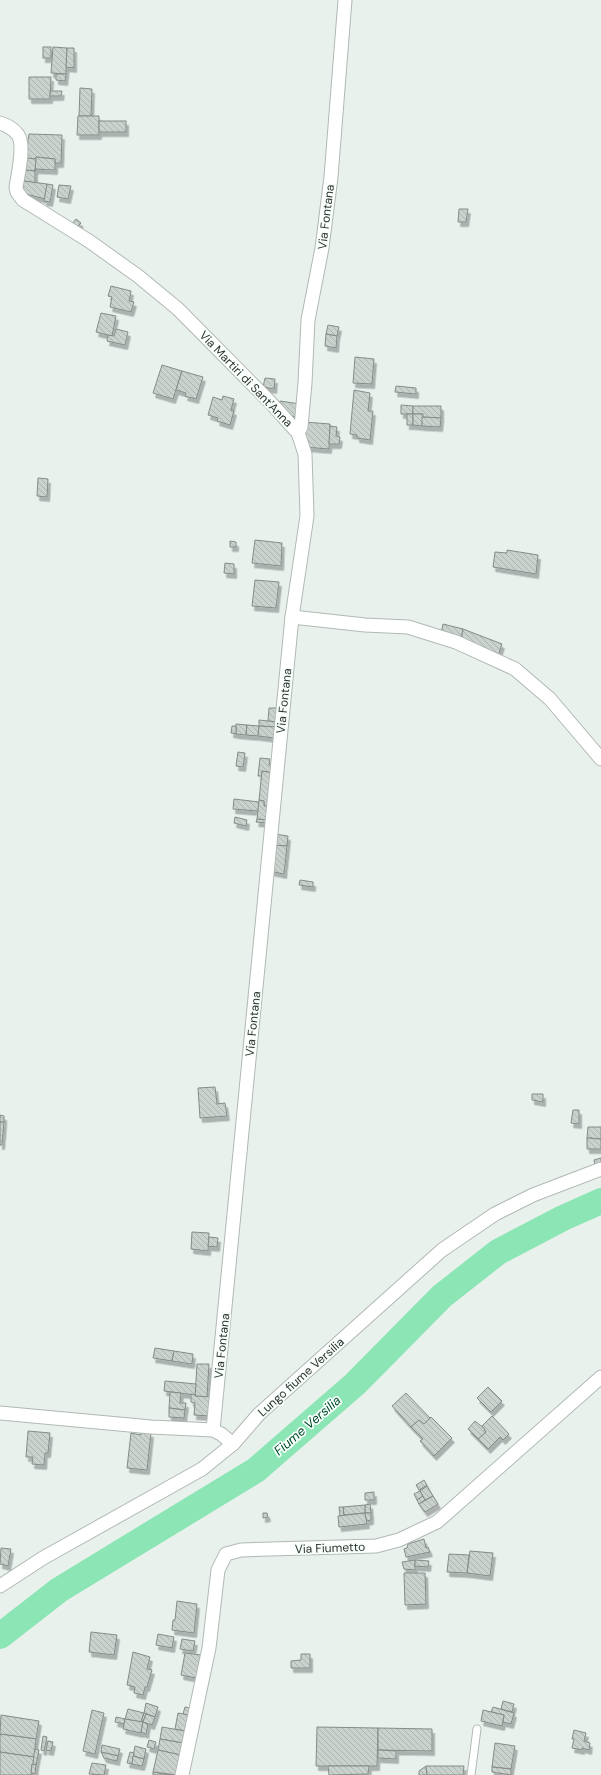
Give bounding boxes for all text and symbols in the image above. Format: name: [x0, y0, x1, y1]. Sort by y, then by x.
street label: Via Fontana: [314, 184, 338, 250]
street label: Via Martiri di Sant'Anna: [196, 327, 296, 431]
street label: Via Fontana: [273, 668, 295, 734]
street label: Via Fontana: [242, 991, 264, 1057]
street label: Via Fontana: [211, 1313, 233, 1379]
street label: Lungo fiume Versilia: [255, 1334, 347, 1420]
water label: Fiume Versilia: [270, 1392, 344, 1459]
street label: Via Fiumetto: [295, 1539, 365, 1557]

